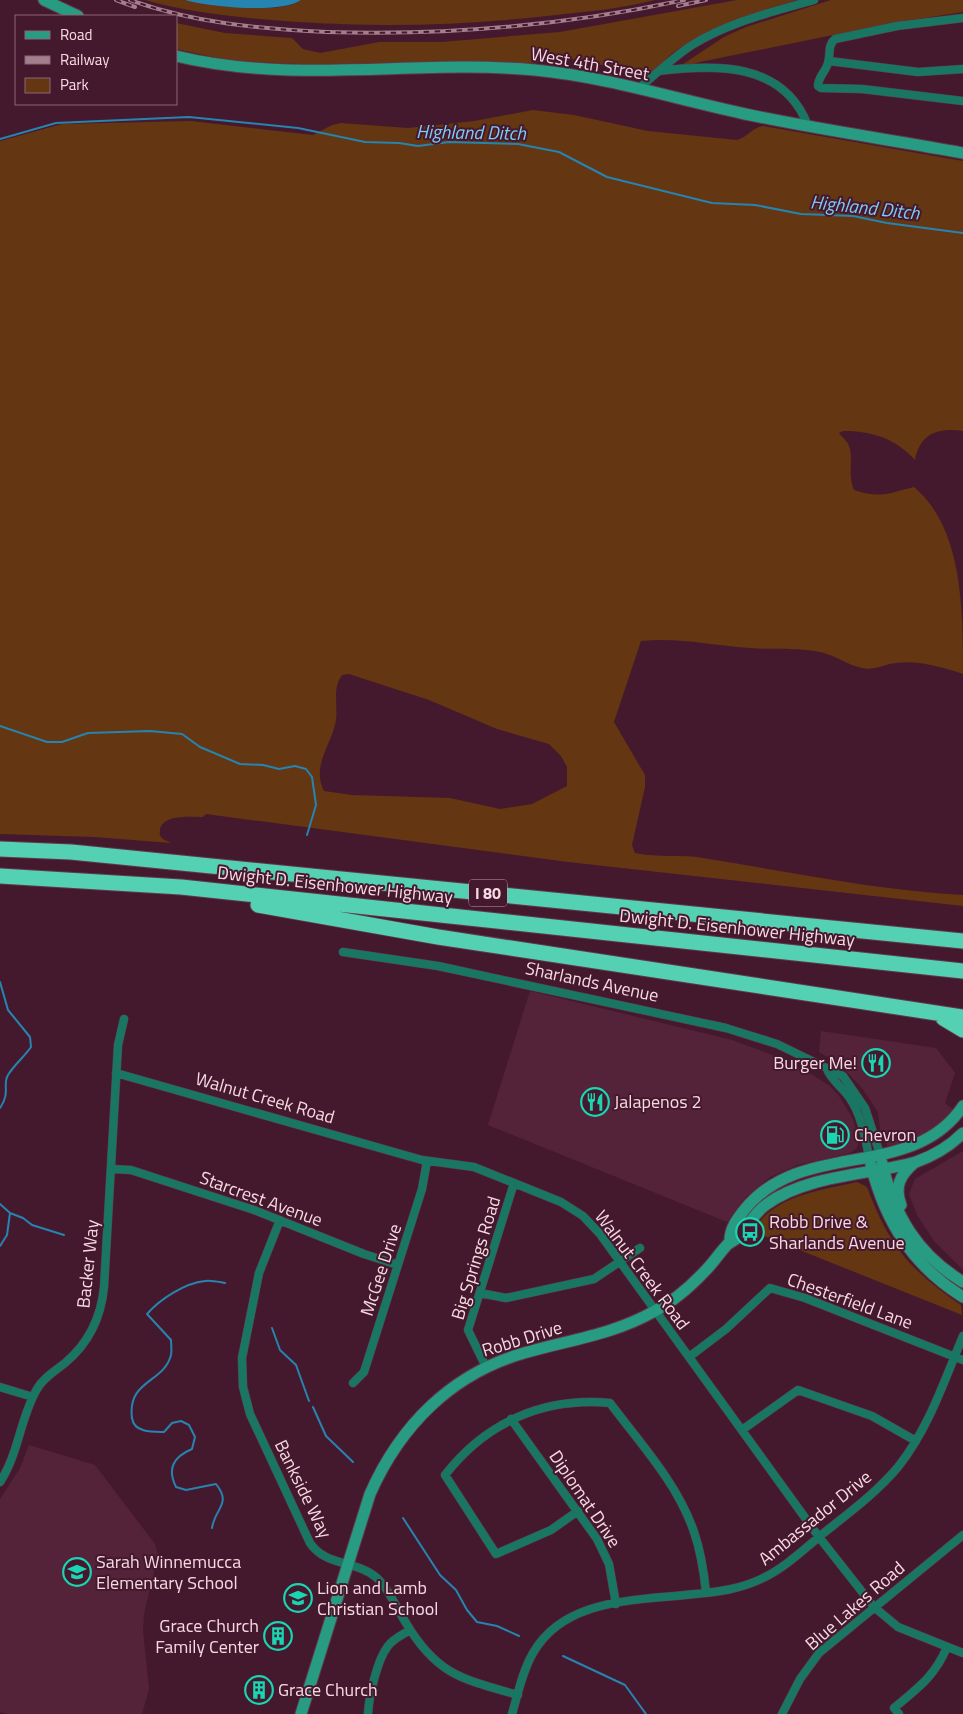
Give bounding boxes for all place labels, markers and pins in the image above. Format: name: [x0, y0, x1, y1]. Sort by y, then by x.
restaurant icon: Burger Me!: [861, 1048, 891, 1078]
place label: Burger Me!: [773, 1049, 857, 1076]
restaurant icon: Jalapenos 2: [580, 1087, 610, 1117]
place label: Jalapenos 2: [614, 1088, 702, 1115]
fuel station icon: Chevron: [820, 1120, 850, 1150]
place label: Chevron: [854, 1121, 916, 1148]
place label: Robb Drive & Sharlands Avenue: [769, 1208, 905, 1256]
bus stop icon: Robb Drive & Sharlands Avenue: [735, 1217, 765, 1247]
place label: Sarah Winnemucca Elementary School: [96, 1548, 241, 1596]
school or university icon: Sarah Winnemucca Elementary School: [62, 1557, 92, 1587]
place label: Lion and Lamb Christian School: [317, 1574, 438, 1622]
school or university icon: Lion and Lamb Christian School: [283, 1583, 313, 1613]
place label: Grace Church Family Center: [155, 1612, 259, 1660]
building icon: Grace Church Family Center: [263, 1621, 293, 1651]
building icon: Grace Church: [244, 1675, 274, 1705]
place label: Grace Church: [278, 1676, 378, 1703]

